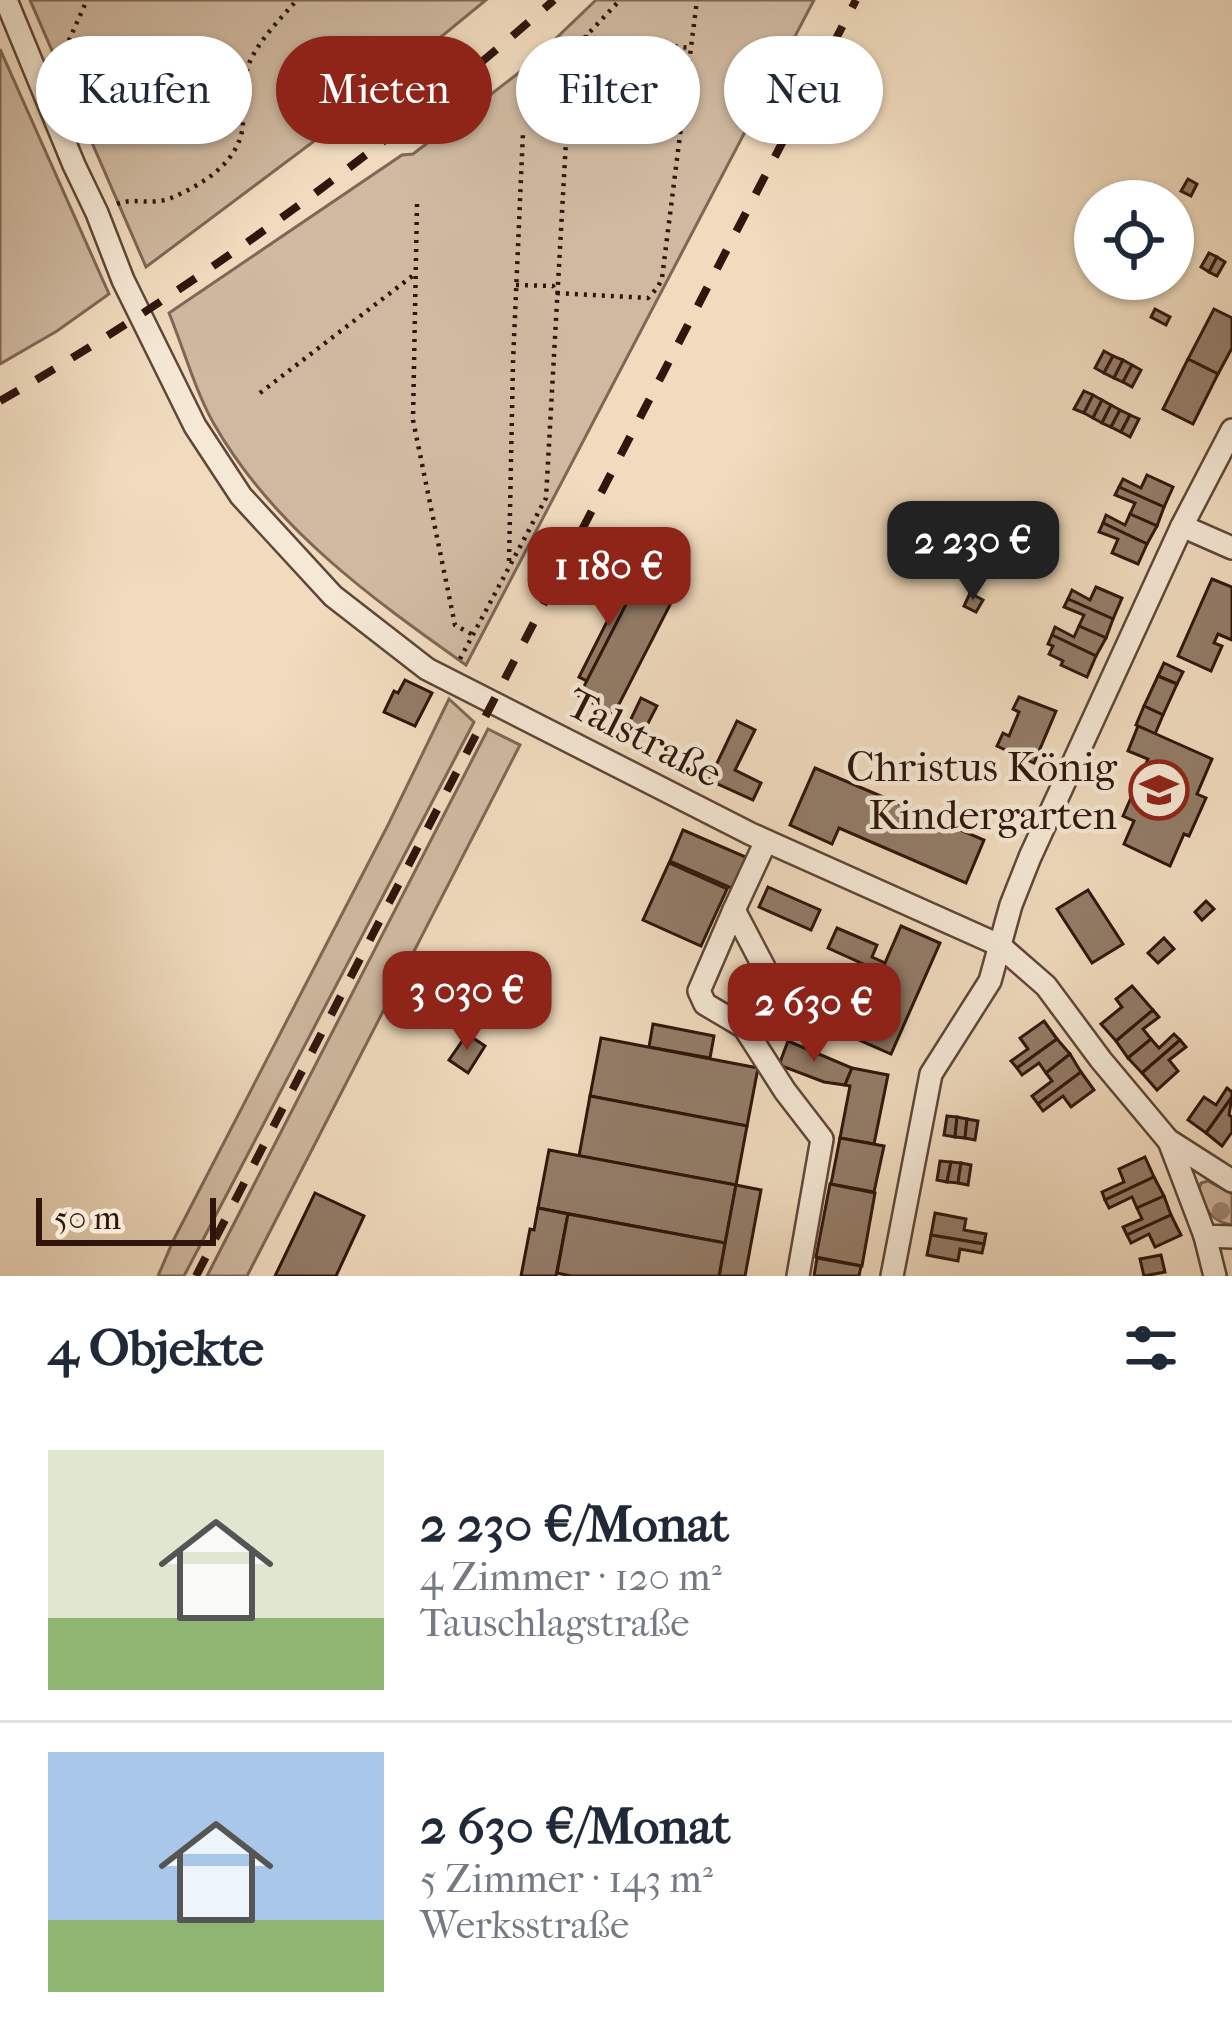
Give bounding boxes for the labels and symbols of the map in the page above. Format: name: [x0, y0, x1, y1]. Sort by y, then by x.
pin: 2 230 €: [862, 501, 1084, 603]
pin: 1 180 €: [498, 527, 720, 629]
street label: Talstraße: [559, 679, 730, 798]
place label: Christus König Kindergarten: [846, 743, 1118, 840]
school or university icon: Christus König Kindergarten: [1128, 759, 1190, 821]
pin: 3 030 €: [356, 951, 578, 1053]
pin: 2 630 €: [703, 963, 925, 1065]
scale bar: [36, 1192, 216, 1245]

